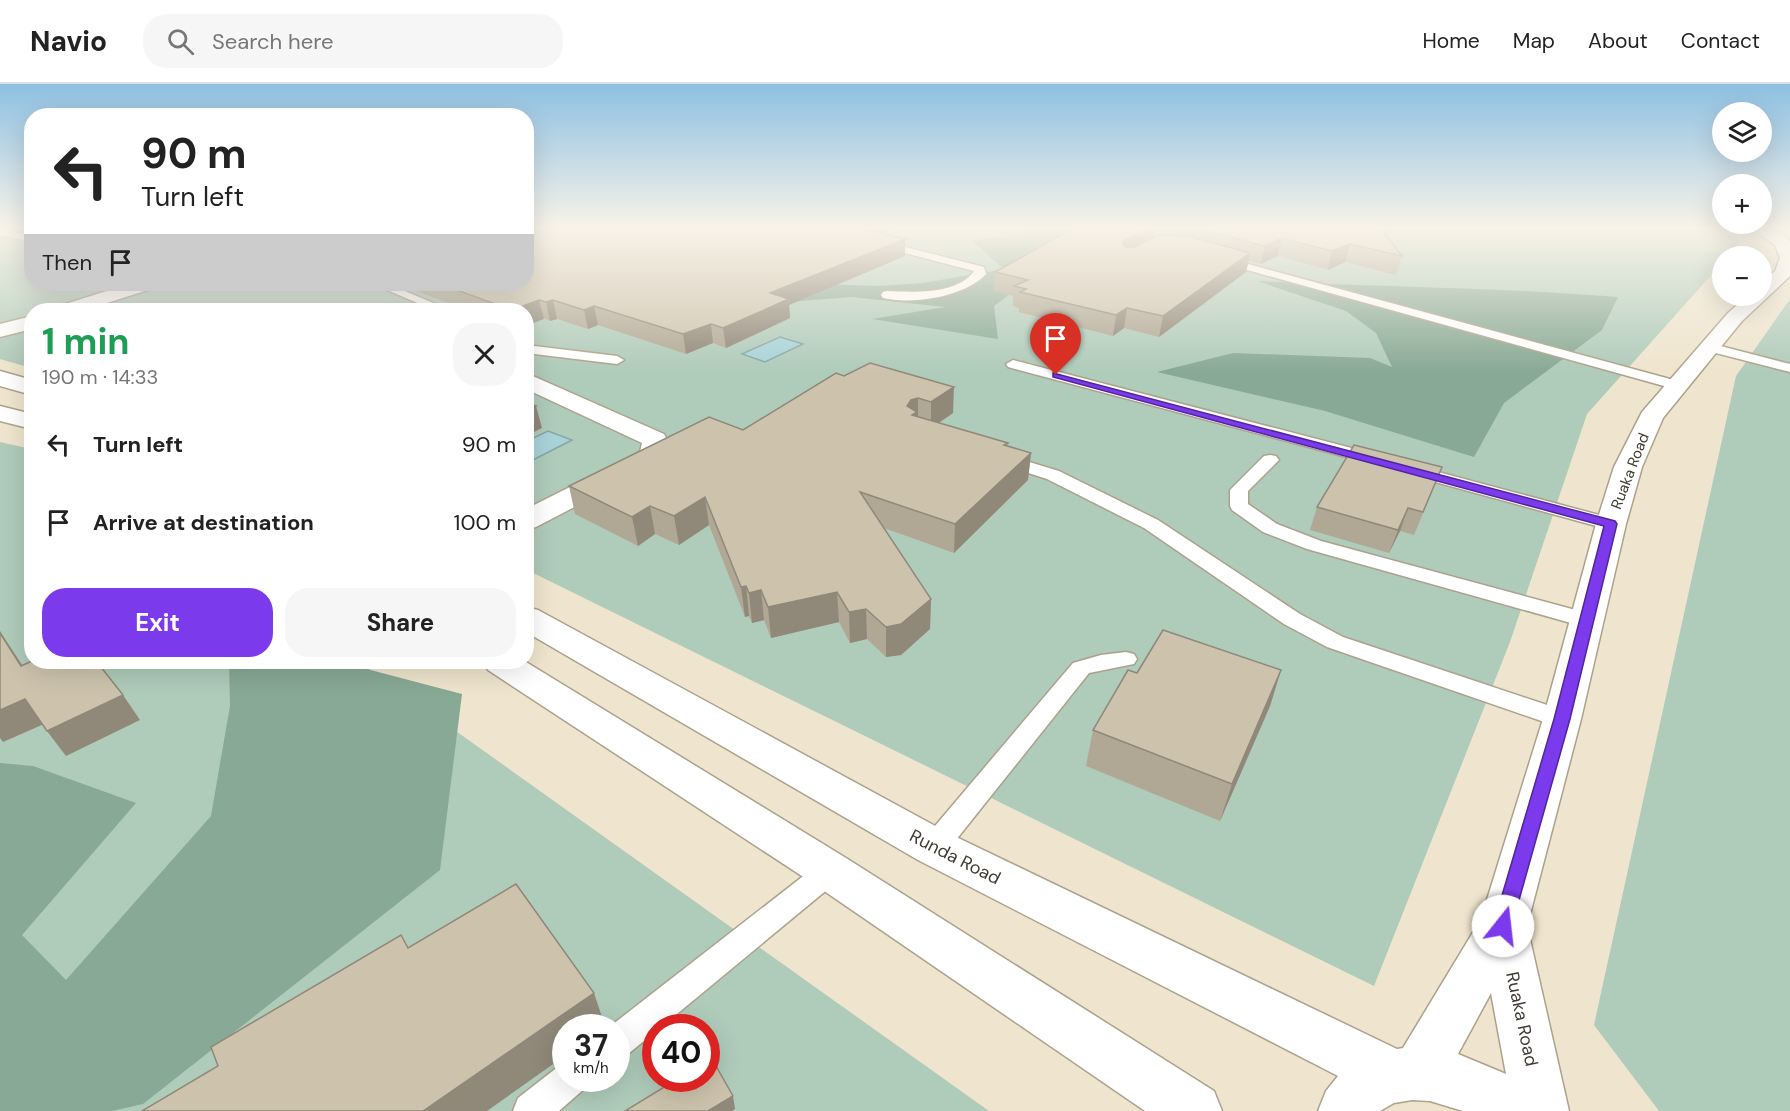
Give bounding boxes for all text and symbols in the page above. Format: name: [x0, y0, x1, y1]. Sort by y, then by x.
search box: [143, 14, 563, 68]
text: Navio: [30, 23, 107, 60]
icon: search: [164, 25, 197, 58]
text: Search here: [212, 27, 333, 56]
text: Home: [1422, 27, 1480, 55]
text: Map: [1513, 27, 1555, 55]
text: About: [1588, 27, 1648, 55]
text: Contact: [1681, 27, 1760, 55]
map controls: [1712, 102, 1772, 306]
button: layers: [1712, 102, 1772, 162]
text: 90 m: [141, 126, 247, 181]
icon: left: [42, 132, 120, 210]
button: +: [1712, 174, 1772, 234]
text: Turn left: [141, 179, 244, 214]
icon: arrive: [104, 246, 137, 279]
button: −: [1712, 246, 1772, 306]
text: Then: [42, 248, 92, 277]
pin: [1030, 313, 1081, 375]
text: 1 min: [42, 318, 130, 365]
icon: arrive: [1039, 322, 1072, 355]
button: close: [453, 323, 516, 386]
text: 190 m · 14:33: [42, 364, 158, 390]
icon: left: [42, 428, 75, 461]
text: Turn left: [93, 430, 183, 459]
text: 90 m: [462, 430, 516, 459]
street label: Ruaka Road: [1606, 430, 1654, 512]
icon: arrive: [42, 506, 75, 539]
text: Arrive at destination: [93, 508, 314, 537]
text: 100 m: [454, 508, 516, 537]
button: Exit: [42, 588, 273, 657]
button: Share: [285, 588, 516, 657]
street label: Runda Road: [905, 824, 1005, 890]
position arrow: [1471, 894, 1535, 958]
street label: Ruaka Road: [1500, 969, 1544, 1069]
speed limit sign: 40: [642, 1014, 720, 1092]
text: 37: [574, 1026, 608, 1065]
text: km/h: [573, 1058, 609, 1078]

